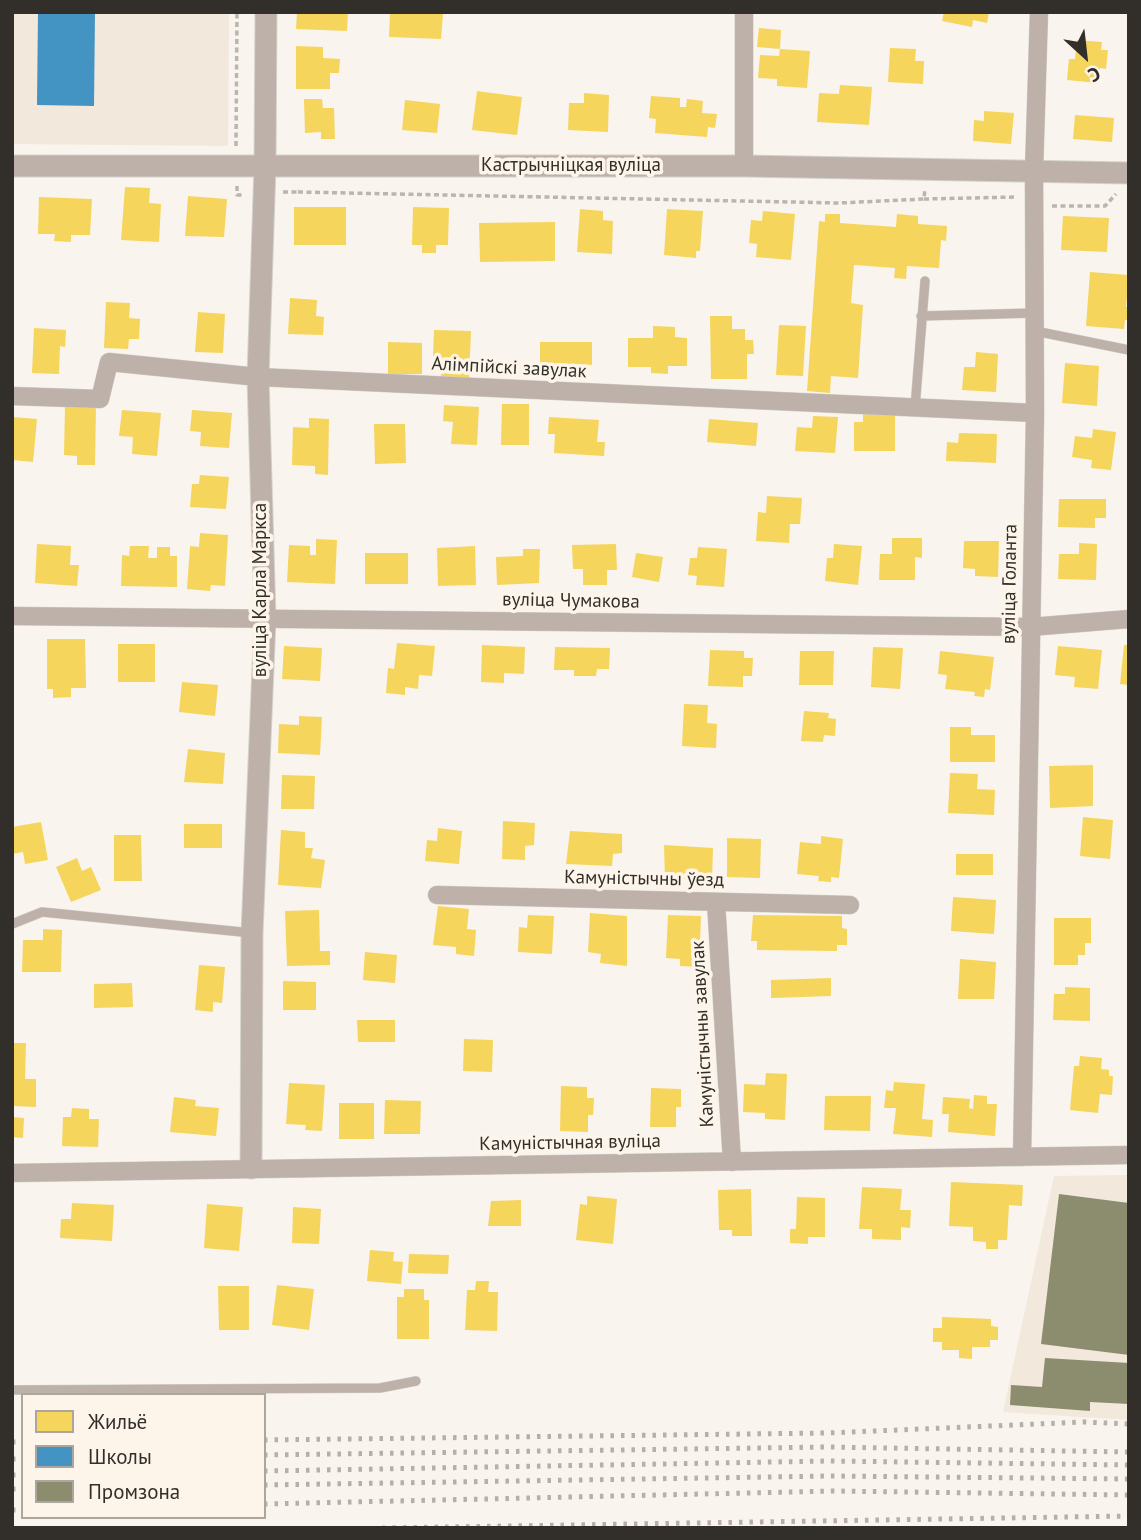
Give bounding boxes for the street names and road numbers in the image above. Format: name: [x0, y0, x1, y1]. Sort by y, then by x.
street label: Кастрычніцкая вуліца: [481, 155, 661, 177]
street label: Алімпійскі завулак: [431, 353, 587, 383]
street label: вуліца Карла Маркса: [250, 503, 272, 677]
street label: вуліца Голанта: [998, 524, 1022, 644]
street label: вуліца Чумакова: [502, 588, 640, 614]
street label: Камуністычны ўезд: [564, 866, 724, 892]
street label: Камуністычны завулак: [687, 940, 719, 1128]
street label: Камуністычная вуліца: [479, 1130, 661, 1156]

